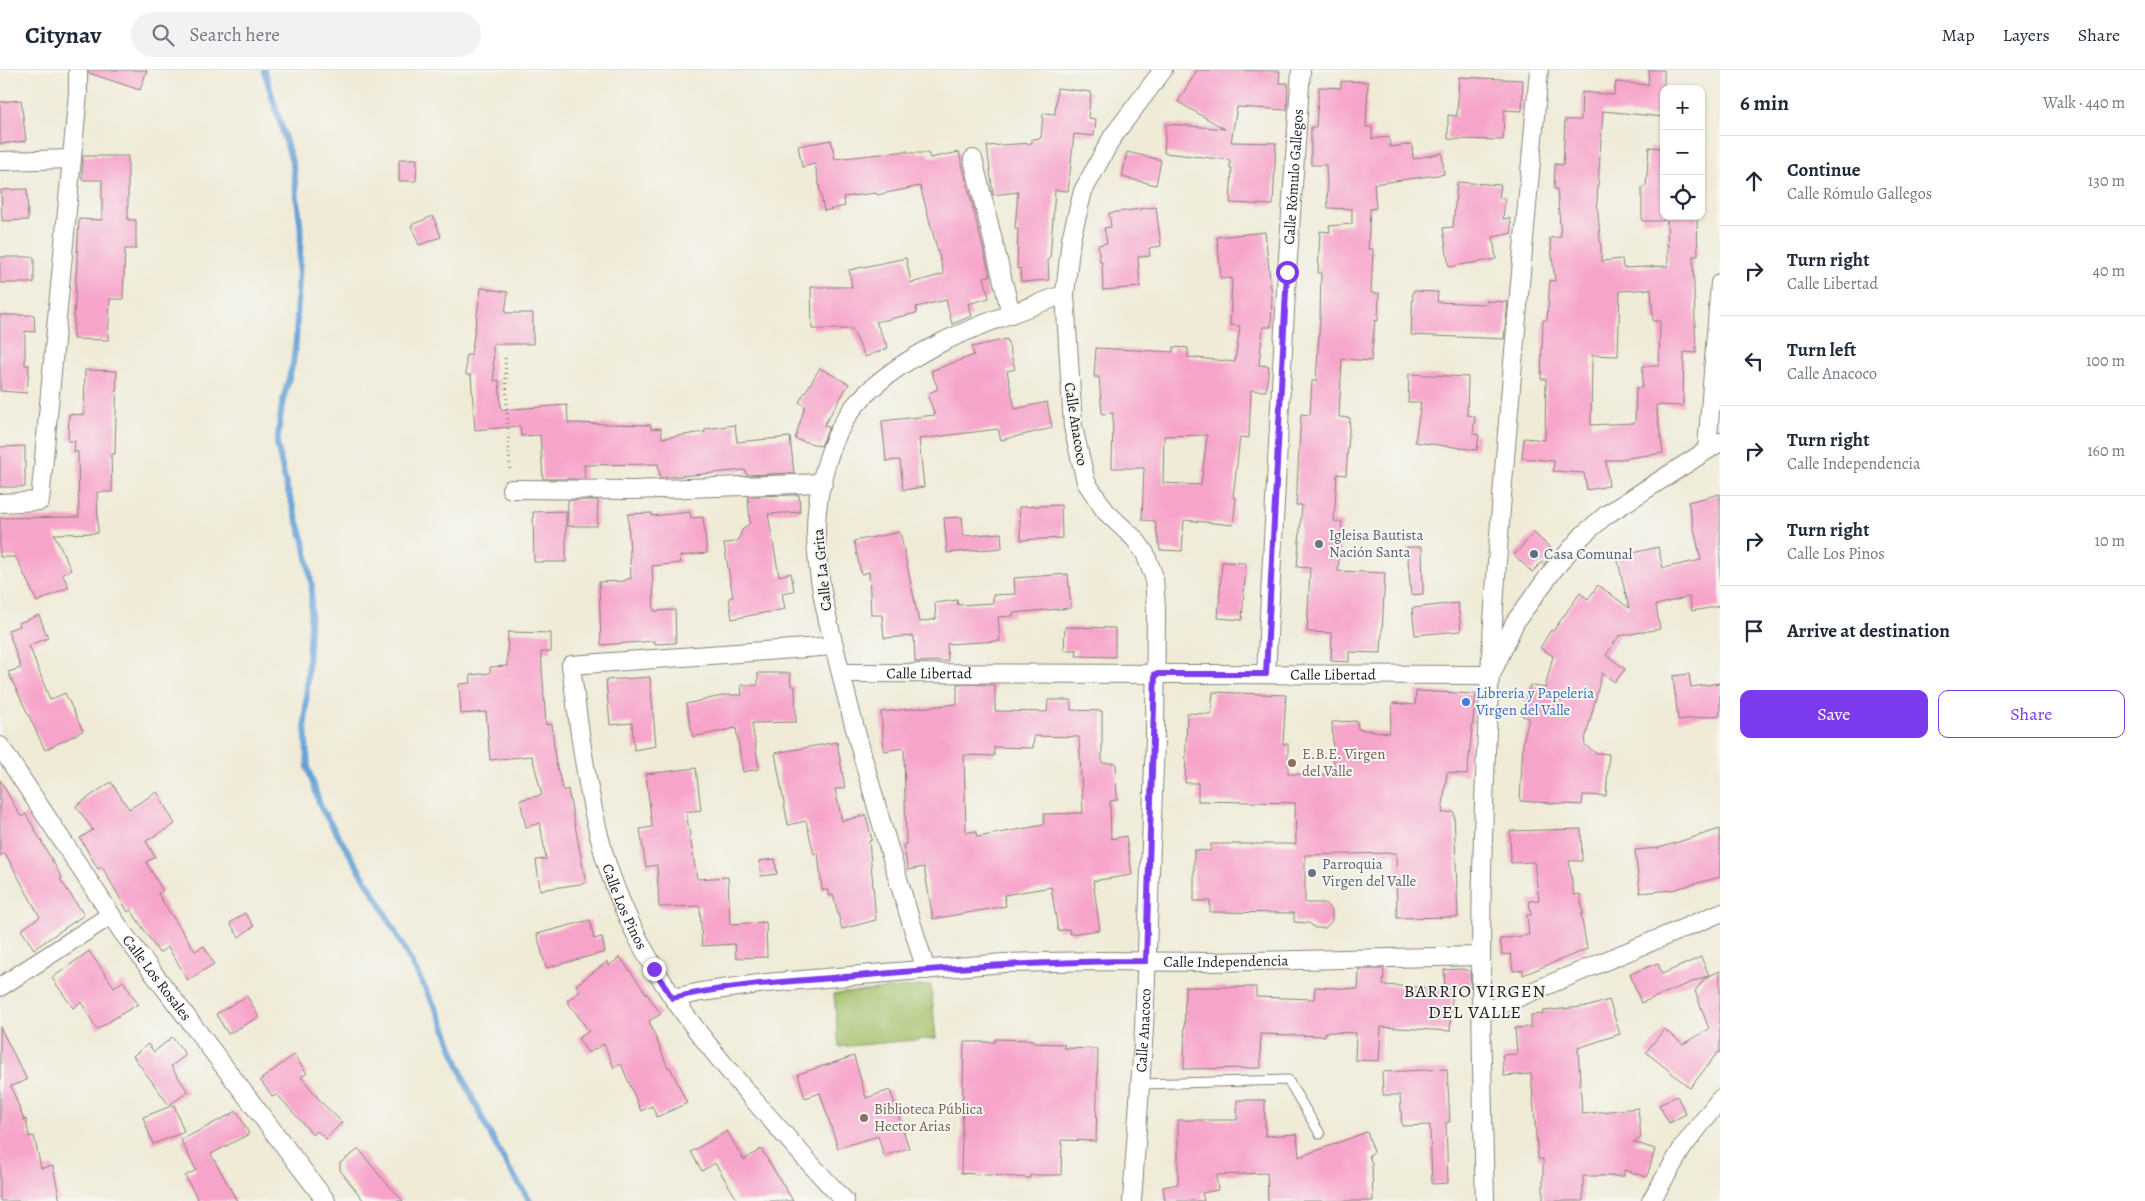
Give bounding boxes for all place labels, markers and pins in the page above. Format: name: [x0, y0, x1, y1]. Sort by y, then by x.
place label: Igleisa Bautista Nación Santa: [1329, 525, 1423, 562]
marker: Igleisa Bautista Nación Santa: [1313, 538, 1325, 550]
place label: Casa Comunal: [1544, 544, 1633, 564]
marker: Casa Comunal: [1528, 548, 1540, 560]
place label: Librería y Papelería Virgen del Valle: [1475, 683, 1594, 720]
marker: Librería y Papelería Virgen del Valle: [1460, 696, 1472, 708]
place label: E.B.E. Virgen del Valle: [1302, 744, 1385, 781]
marker: E.B.E. Virgen del Valle: [1286, 757, 1298, 769]
place label: Parroquia Virgen del Valle: [1321, 854, 1417, 891]
marker: Parroquia Virgen del Valle: [1306, 867, 1318, 879]
place label: Biblioteca Pública Hector Arias: [874, 1099, 983, 1136]
marker: Biblioteca Pública Hector Arias: [858, 1112, 870, 1124]

